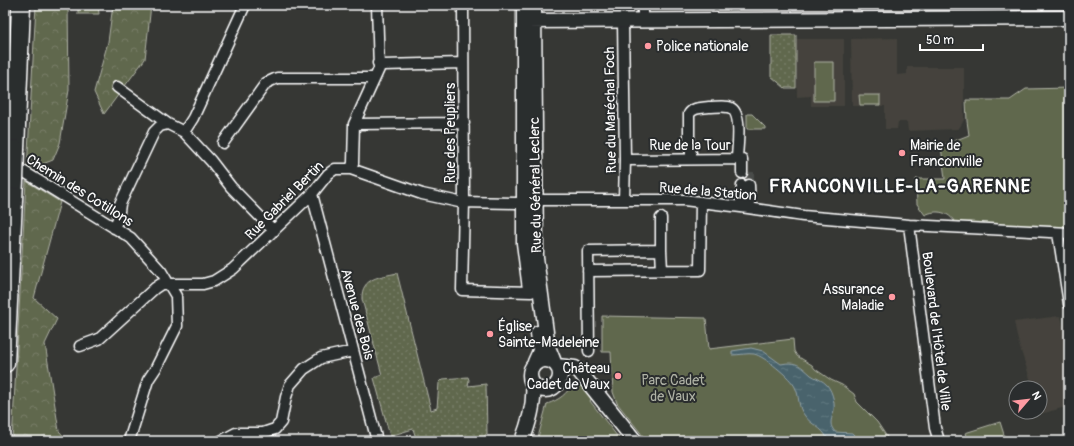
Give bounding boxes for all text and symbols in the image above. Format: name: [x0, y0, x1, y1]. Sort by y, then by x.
scale bar: [920, 26, 983, 52]
text: 50 m: [926, 33, 954, 48]
place label: Police nationale: [656, 38, 748, 55]
marker: Police nationale: [643, 41, 653, 51]
street label: Rue du Maréchal Foch: [601, 47, 620, 173]
street label: Rue des Peupliers: [442, 82, 459, 183]
street label: Rue du Général Leclerc: [526, 117, 545, 253]
street label: Rue de la Tour: [649, 137, 731, 154]
place label: Mairie de Franconville: [910, 137, 982, 170]
marker: Mairie de Franconville: [897, 148, 907, 158]
street label: Chemin des Cotillons: [23, 151, 137, 231]
street label: Rue Gabriel Bertin: [241, 157, 327, 243]
district label: FRANCONVILLE-LA-GARENNE: [769, 175, 1031, 198]
street label: Rue de la Station: [658, 179, 758, 204]
street label: Boulevard de l'Hôtel de Ville: [918, 251, 955, 412]
street label: Avenue des Bois: [337, 267, 378, 362]
place label: Assurance Maladie: [823, 281, 884, 314]
marker: Assurance Maladie: [887, 292, 897, 302]
place label: Église Sainte-Madeleine: [498, 317, 599, 351]
marker: Église Sainte-Madeleine: [485, 329, 495, 339]
place label: Château Cadet de Vaux: [527, 360, 610, 393]
marker: Château Cadet de Vaux: [613, 371, 623, 381]
park label: Parc Cadet de Vaux: [641, 372, 705, 405]
north arrow: [1008, 380, 1048, 420]
text: N: [1029, 389, 1044, 402]

